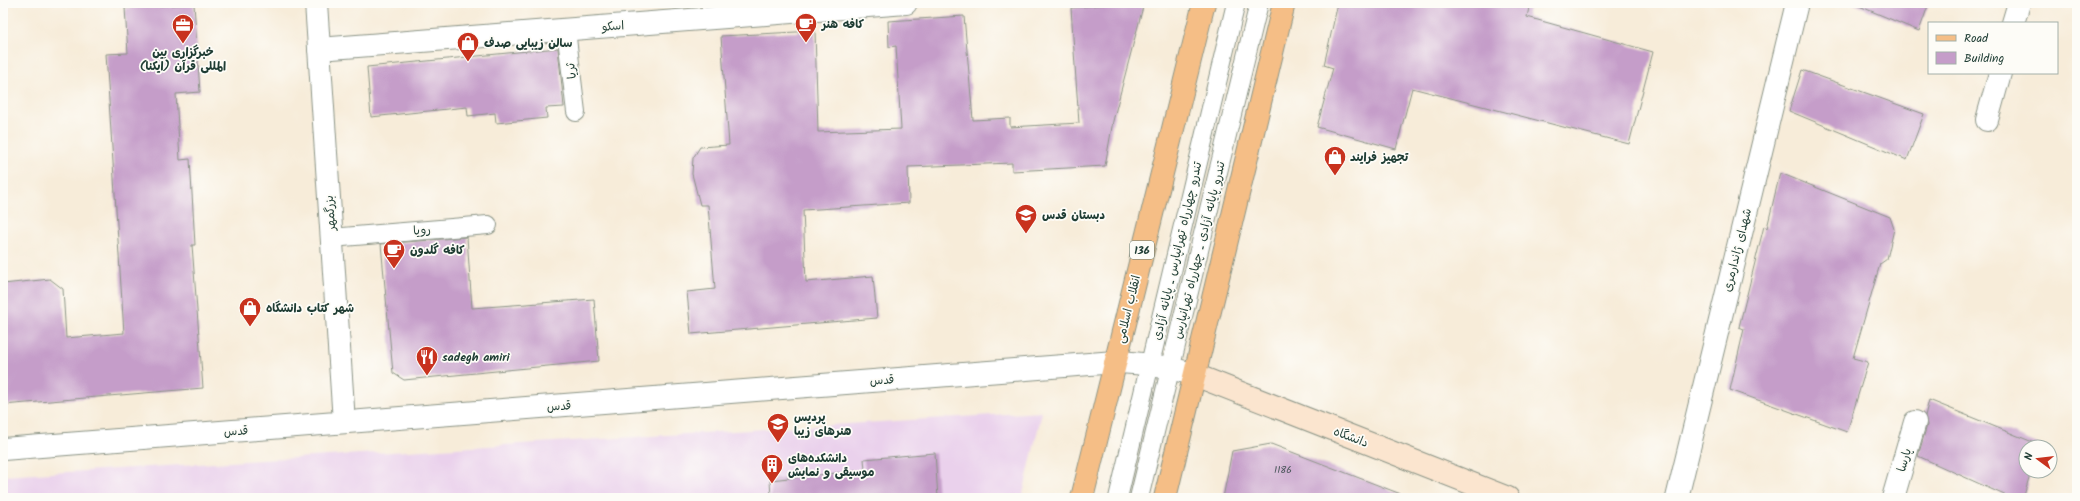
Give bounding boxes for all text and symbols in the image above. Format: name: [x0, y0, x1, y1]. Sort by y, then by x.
cafe icon: کافه هنر: [793, 11, 819, 44]
office icon: خبرگزاری بین المللی قرآن (ایکنا): [170, 12, 196, 45]
place label: کافه هنر: [821, 15, 865, 34]
street label: اسکو: [600, 16, 625, 37]
legend: [1928, 22, 2058, 74]
text: Road: [1964, 29, 1989, 48]
shop icon: سالن زیبایی صدف: [455, 30, 481, 63]
place label: سالن زیبایی صدف: [484, 34, 572, 53]
place label: خبرگزاری بین المللی قرآن (ایکنا): [140, 43, 226, 76]
text: Building: [1964, 49, 2004, 68]
street label: ثریا: [561, 61, 582, 80]
shop icon: تجهیز فرایند: [1322, 144, 1348, 177]
place label: تجهیز فرایند: [1350, 148, 1409, 167]
street label: تندرو پایانه آزادی ـ چهارراه تهرانپارس: [1168, 159, 1231, 341]
street label: تندرو چهارراه تهرانپارس ـ پایانه آزادی: [1148, 160, 1207, 342]
street label: بزرگمهر: [320, 195, 341, 232]
school or university icon: دبستان قدس: [1013, 202, 1039, 235]
place label: دبستان قدس: [1042, 206, 1106, 225]
street label: شهدای ژاندارمری: [1718, 206, 1757, 294]
street label: رویا: [412, 220, 432, 241]
cafe icon: کافه گلدون: [381, 237, 407, 270]
place label: کافه گلدون: [410, 241, 465, 260]
road number: 136: [1130, 241, 1154, 259]
street label: انقلاب اسلامی: [1111, 273, 1146, 345]
shop icon: شهر کتاب دانشگاه: [237, 295, 263, 328]
place label: شهر کتاب دانشگاه: [266, 299, 354, 318]
restaurant icon: sadegh amiri: [414, 344, 440, 377]
place label: sadegh amiri: [442, 348, 511, 367]
street label: قدس: [869, 370, 895, 391]
street label: قدس: [546, 396, 572, 417]
place label: پردیس هنرهای زیبا: [794, 408, 852, 441]
school or university icon: پردیس هنرهای زیبا: [765, 411, 791, 444]
street label: قدس: [223, 421, 249, 442]
street label: دانشگاه: [1331, 422, 1371, 453]
north arrow: [2018, 439, 2058, 479]
street label: پارسا: [1892, 446, 1917, 474]
place label: دانشکده‌های موسیقی و نمایش: [788, 449, 875, 482]
text: N: [2020, 451, 2039, 462]
building icon: دانشکده‌های موسیقی و نمایش: [759, 452, 785, 485]
house number: 1186: [1274, 462, 1292, 478]

